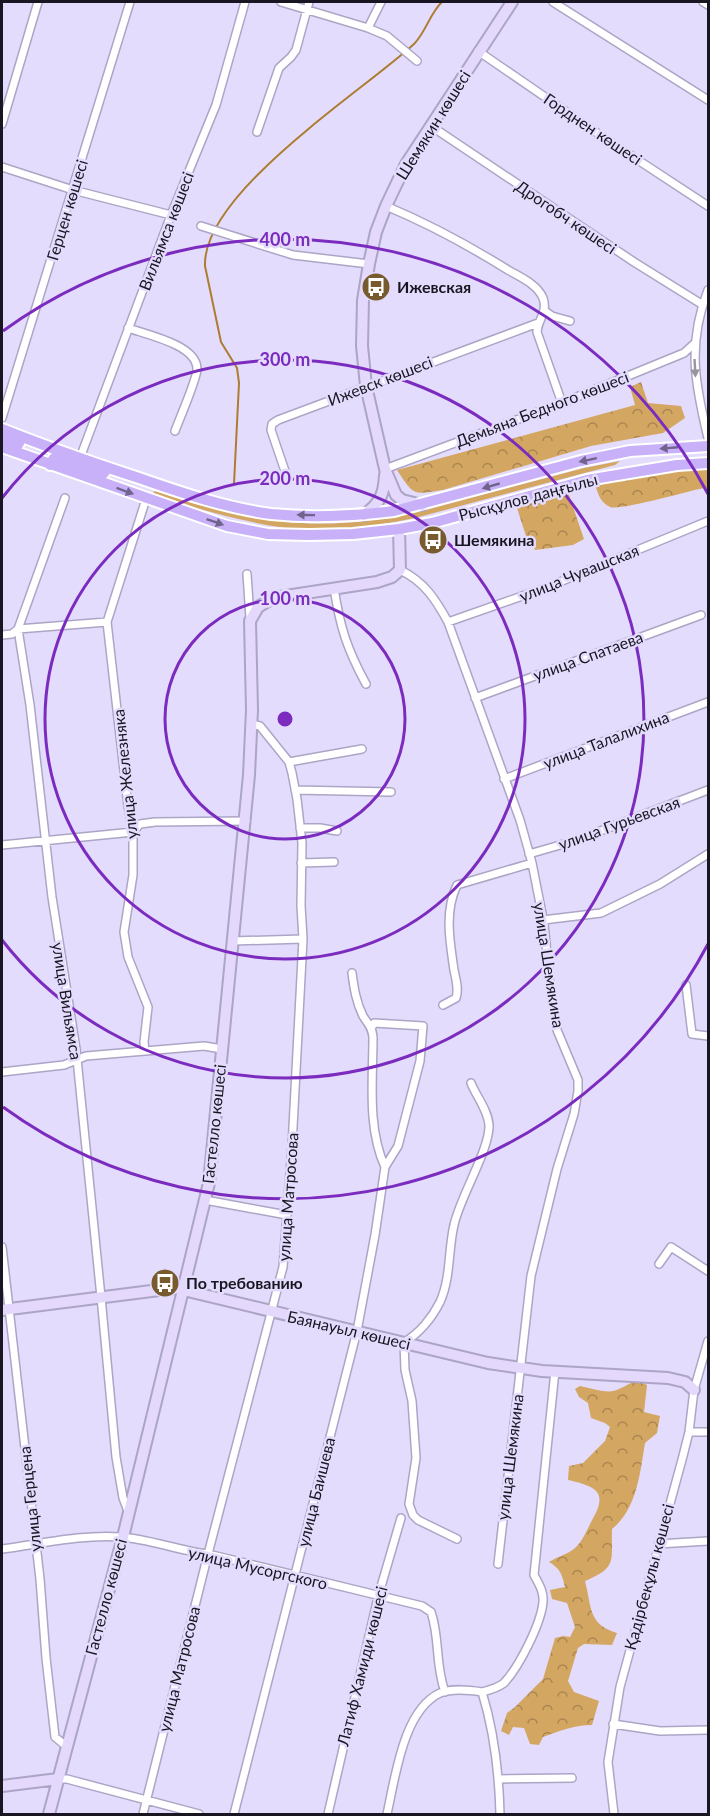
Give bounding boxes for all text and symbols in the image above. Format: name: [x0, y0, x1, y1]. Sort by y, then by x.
street label: Шемякин көшесі: [391, 67, 474, 183]
street label: Горднен көшесі: [541, 89, 646, 168]
street label: Герцен көшесі: [42, 157, 91, 263]
street label: Вильямса көшесі: [134, 169, 197, 293]
street label: Дрогобч көшесі: [512, 176, 620, 257]
text: 400 m: [260, 228, 310, 250]
bus stop icon: Ижевская: [360, 271, 392, 303]
place label: Ижевская: [397, 277, 471, 296]
text: 300 m: [260, 348, 310, 370]
street label: Ижевск көшесі: [325, 352, 435, 409]
one-way arrow: [690, 359, 699, 378]
street label: Демьяна Бедного көшесі: [452, 367, 631, 450]
one-way arrow: [660, 443, 679, 453]
one-way arrow: [579, 456, 598, 465]
text: 200 m: [260, 467, 310, 489]
street label: Рысқұлов даңғылы: [456, 469, 599, 524]
one-way arrow: [482, 481, 500, 491]
one-way arrow: [116, 487, 134, 497]
one-way arrow: [296, 510, 315, 520]
one-way arrow: [206, 518, 224, 528]
bus stop icon: Шемякина: [417, 524, 449, 556]
place label: Шемякина: [454, 530, 535, 549]
street label: улица Чувашская: [516, 540, 641, 605]
text: 100 m: [260, 587, 310, 609]
street label: улица Спатаева: [530, 627, 645, 684]
street label: улица Талалихина: [540, 707, 671, 772]
street label: улица Железняка: [108, 708, 141, 840]
centre of rings: [275, 709, 295, 729]
street label: улица Гурьевская: [556, 792, 682, 853]
street label: улица Шемякина: [530, 901, 569, 1029]
street label: улица Вильямса: [49, 941, 86, 1061]
street label: Гастелло көшесі: [198, 1063, 229, 1185]
street label: улица Матросова: [274, 1132, 301, 1262]
bus stop icon: По требованию: [149, 1267, 181, 1299]
place label: По требованию: [186, 1273, 303, 1292]
street label: Баянауыл көшесі: [286, 1306, 413, 1353]
street label: улица Шемякина: [492, 1393, 527, 1521]
street label: улица Баишева: [293, 1435, 338, 1549]
street label: улица Герцена: [15, 1445, 44, 1553]
street label: Қадірбекұлы көшесі: [620, 1502, 677, 1652]
street label: Гастелло көшесі: [81, 1536, 130, 1657]
street label: улица Мусоргского: [187, 1542, 330, 1593]
street label: Латиф Хамиди көшесі: [332, 1584, 391, 1749]
street label: улица Матросова: [154, 1604, 203, 1734]

